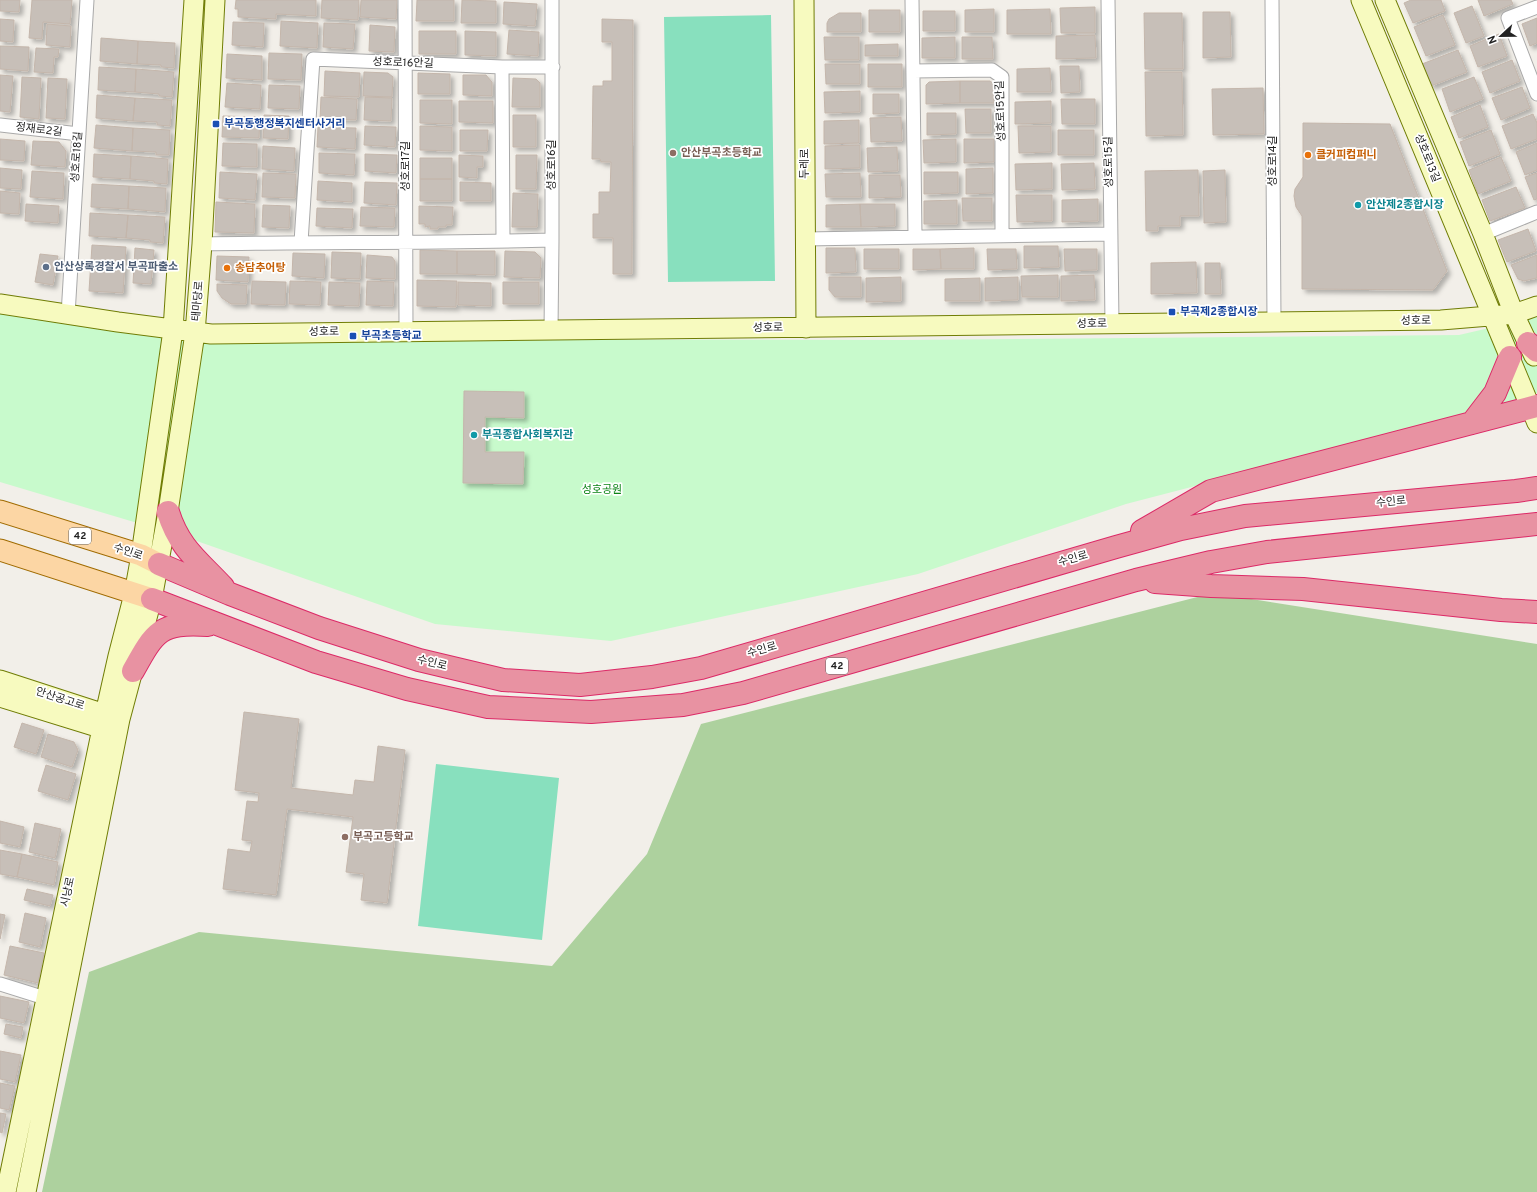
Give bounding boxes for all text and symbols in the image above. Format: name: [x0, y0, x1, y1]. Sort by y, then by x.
north arrow: [1481, 16, 1521, 56]
text: N: [1485, 33, 1501, 46]
street label: 성호로16안길: [372, 55, 434, 71]
street label: 성호로15안길: [993, 80, 1009, 142]
place label: 부곡동행정복지센터사거리: [224, 117, 345, 131]
marker: 부곡동행정복지센터사거리: [211, 119, 221, 129]
street label: 정재로2길: [15, 120, 63, 140]
street label: 성호로18길: [68, 131, 86, 183]
street label: 성호로13길: [1411, 132, 1443, 184]
street label: 성호로14길: [1266, 135, 1280, 187]
street label: 성호로15길: [1102, 136, 1116, 188]
street label: 성호로16길: [545, 139, 559, 191]
street label: 성호로17길: [399, 141, 413, 191]
place label: 안산부곡초등학교: [681, 146, 762, 160]
marker: 안산부곡초등학교: [668, 148, 678, 158]
place label: 클커피컴퍼니: [1316, 148, 1377, 162]
street label: 두레로: [798, 149, 812, 179]
marker: 클커피컴퍼니: [1303, 150, 1313, 160]
place label: 안산제2종합시장: [1366, 198, 1444, 212]
marker: 안산제2종합시장: [1353, 200, 1363, 210]
place label: 안산상록경찰서 부곡파출소: [54, 260, 178, 274]
place label: 송담추어탕: [235, 261, 286, 275]
marker: 안산상록경찰서 부곡파출소: [41, 262, 51, 272]
marker: 송담추어탕: [222, 263, 232, 273]
street label: 태마당로: [189, 280, 207, 322]
place label: 부곡제2종합시장: [1180, 305, 1258, 319]
marker: 부곡제2종합시장: [1167, 307, 1177, 317]
street label: 성호로: [1401, 314, 1431, 328]
street label: 성호로: [1077, 317, 1107, 331]
street label: 성호로: [753, 321, 783, 335]
street label: 성호로: [309, 325, 339, 339]
place label: 부곡초등학교: [361, 329, 422, 343]
marker: 부곡초등학교: [348, 331, 358, 341]
place label: 부곡종합사회복지관: [482, 428, 573, 442]
marker: 부곡종합사회복지관: [469, 430, 479, 440]
park label: 성호공원: [582, 483, 622, 497]
street label: 수인로: [1375, 494, 1407, 510]
road number: 42: [69, 528, 91, 544]
street label: 수인로: [111, 540, 145, 564]
street label: 수인로: [1056, 548, 1090, 570]
street label: 수인로: [745, 639, 779, 661]
street label: 수인로: [416, 653, 448, 673]
road number: 42: [826, 658, 848, 674]
street label: 안산공고로: [34, 685, 86, 713]
place label: 부곡고등학교: [353, 830, 414, 844]
marker: 부곡고등학교: [340, 832, 350, 842]
street label: 시낭로: [58, 876, 78, 908]

